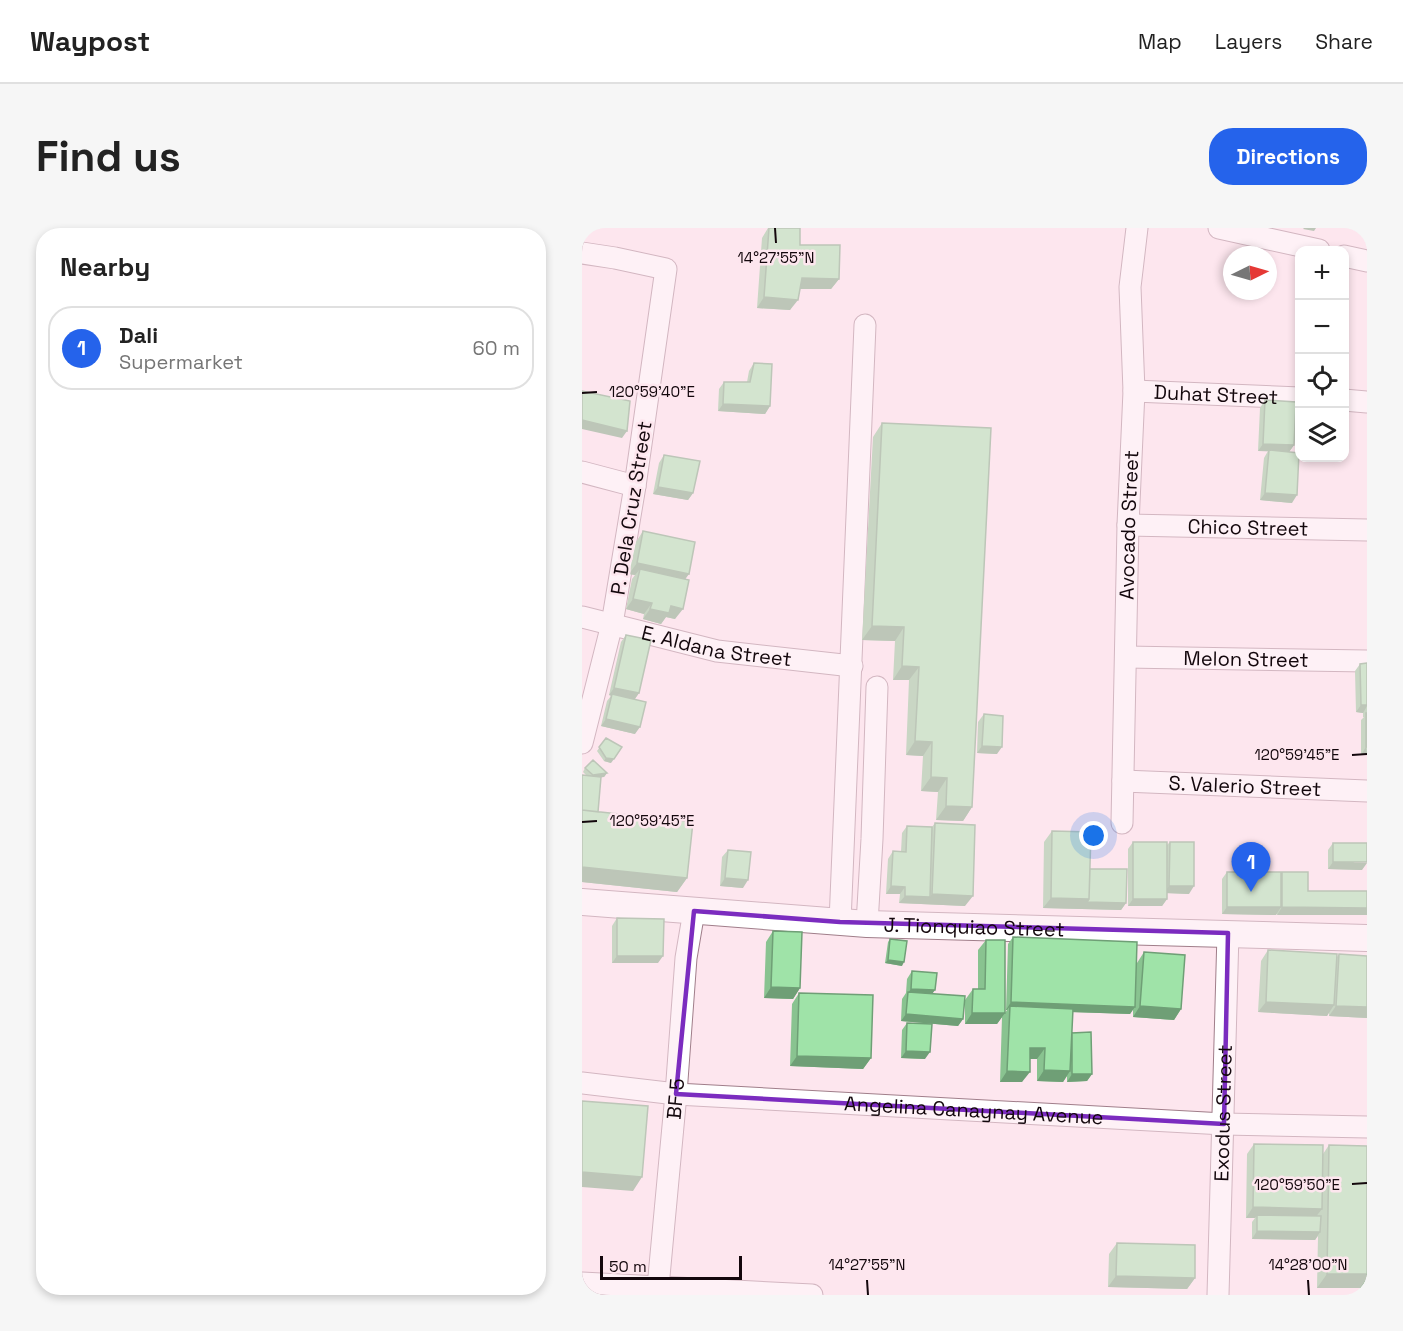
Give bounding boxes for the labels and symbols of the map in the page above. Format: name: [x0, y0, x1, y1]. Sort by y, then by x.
north arrow: [1223, 246, 1277, 300]
text: 14°27'55"N: [738, 248, 814, 267]
street label: Duhat Street: [1153, 379, 1278, 410]
text: 120°59'40"E: [609, 382, 695, 401]
street label: P. Dela Cruz Street: [604, 419, 658, 597]
street label: Avocado Street: [1113, 450, 1144, 600]
street label: Chico Street: [1187, 513, 1309, 542]
street label: E. Aldana Street: [639, 619, 793, 672]
street label: Melon Street: [1183, 645, 1309, 673]
text: 120°59'45"E: [1254, 745, 1340, 764]
street label: S. Valerio Street: [1168, 770, 1322, 802]
text: 120°59'45"E: [609, 811, 695, 830]
your location: [1079, 821, 1108, 850]
pin: 1: [1232, 842, 1270, 892]
street label: J. Tionquiao Street: [883, 911, 1065, 943]
street label: Exodus Street: [1208, 1044, 1238, 1182]
street label: BF 5: [661, 1077, 690, 1121]
street label: Angelina Canaynay Avenue: [844, 1090, 1104, 1130]
text: 120°59'50"E: [1254, 1175, 1340, 1194]
scale bar: [600, 1253, 742, 1280]
text: 14°27'55"N: [829, 1255, 905, 1274]
text: 14°28'00"N: [1268, 1255, 1348, 1274]

